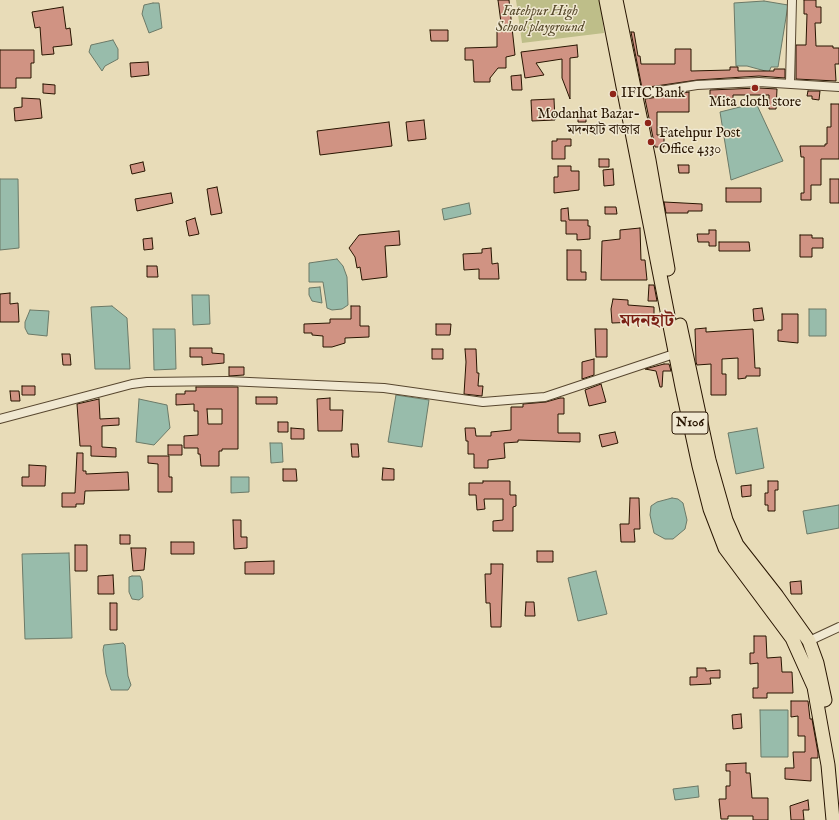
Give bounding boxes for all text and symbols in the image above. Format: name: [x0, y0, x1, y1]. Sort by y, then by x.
park label: Fatehpur High School playground: [496, 4, 584, 36]
marker: Mita cloth store: [750, 83, 760, 93]
place label: IFIC Bank: [621, 86, 685, 102]
marker: IFIC Bank: [608, 89, 618, 99]
place label: Mita cloth store: [709, 95, 801, 111]
place label: Modanhat Bazar- মদনহাট বাজার: [538, 107, 640, 140]
marker: Modanhat Bazar- মদনহাট বাজার: [643, 118, 653, 128]
place label: Fatehpur Post Office 4330: [659, 126, 740, 158]
marker: Fatehpur Post Office 4330: [646, 137, 656, 147]
district label: মদনহাট: [620, 311, 674, 333]
road number: N106: [672, 412, 708, 434]

